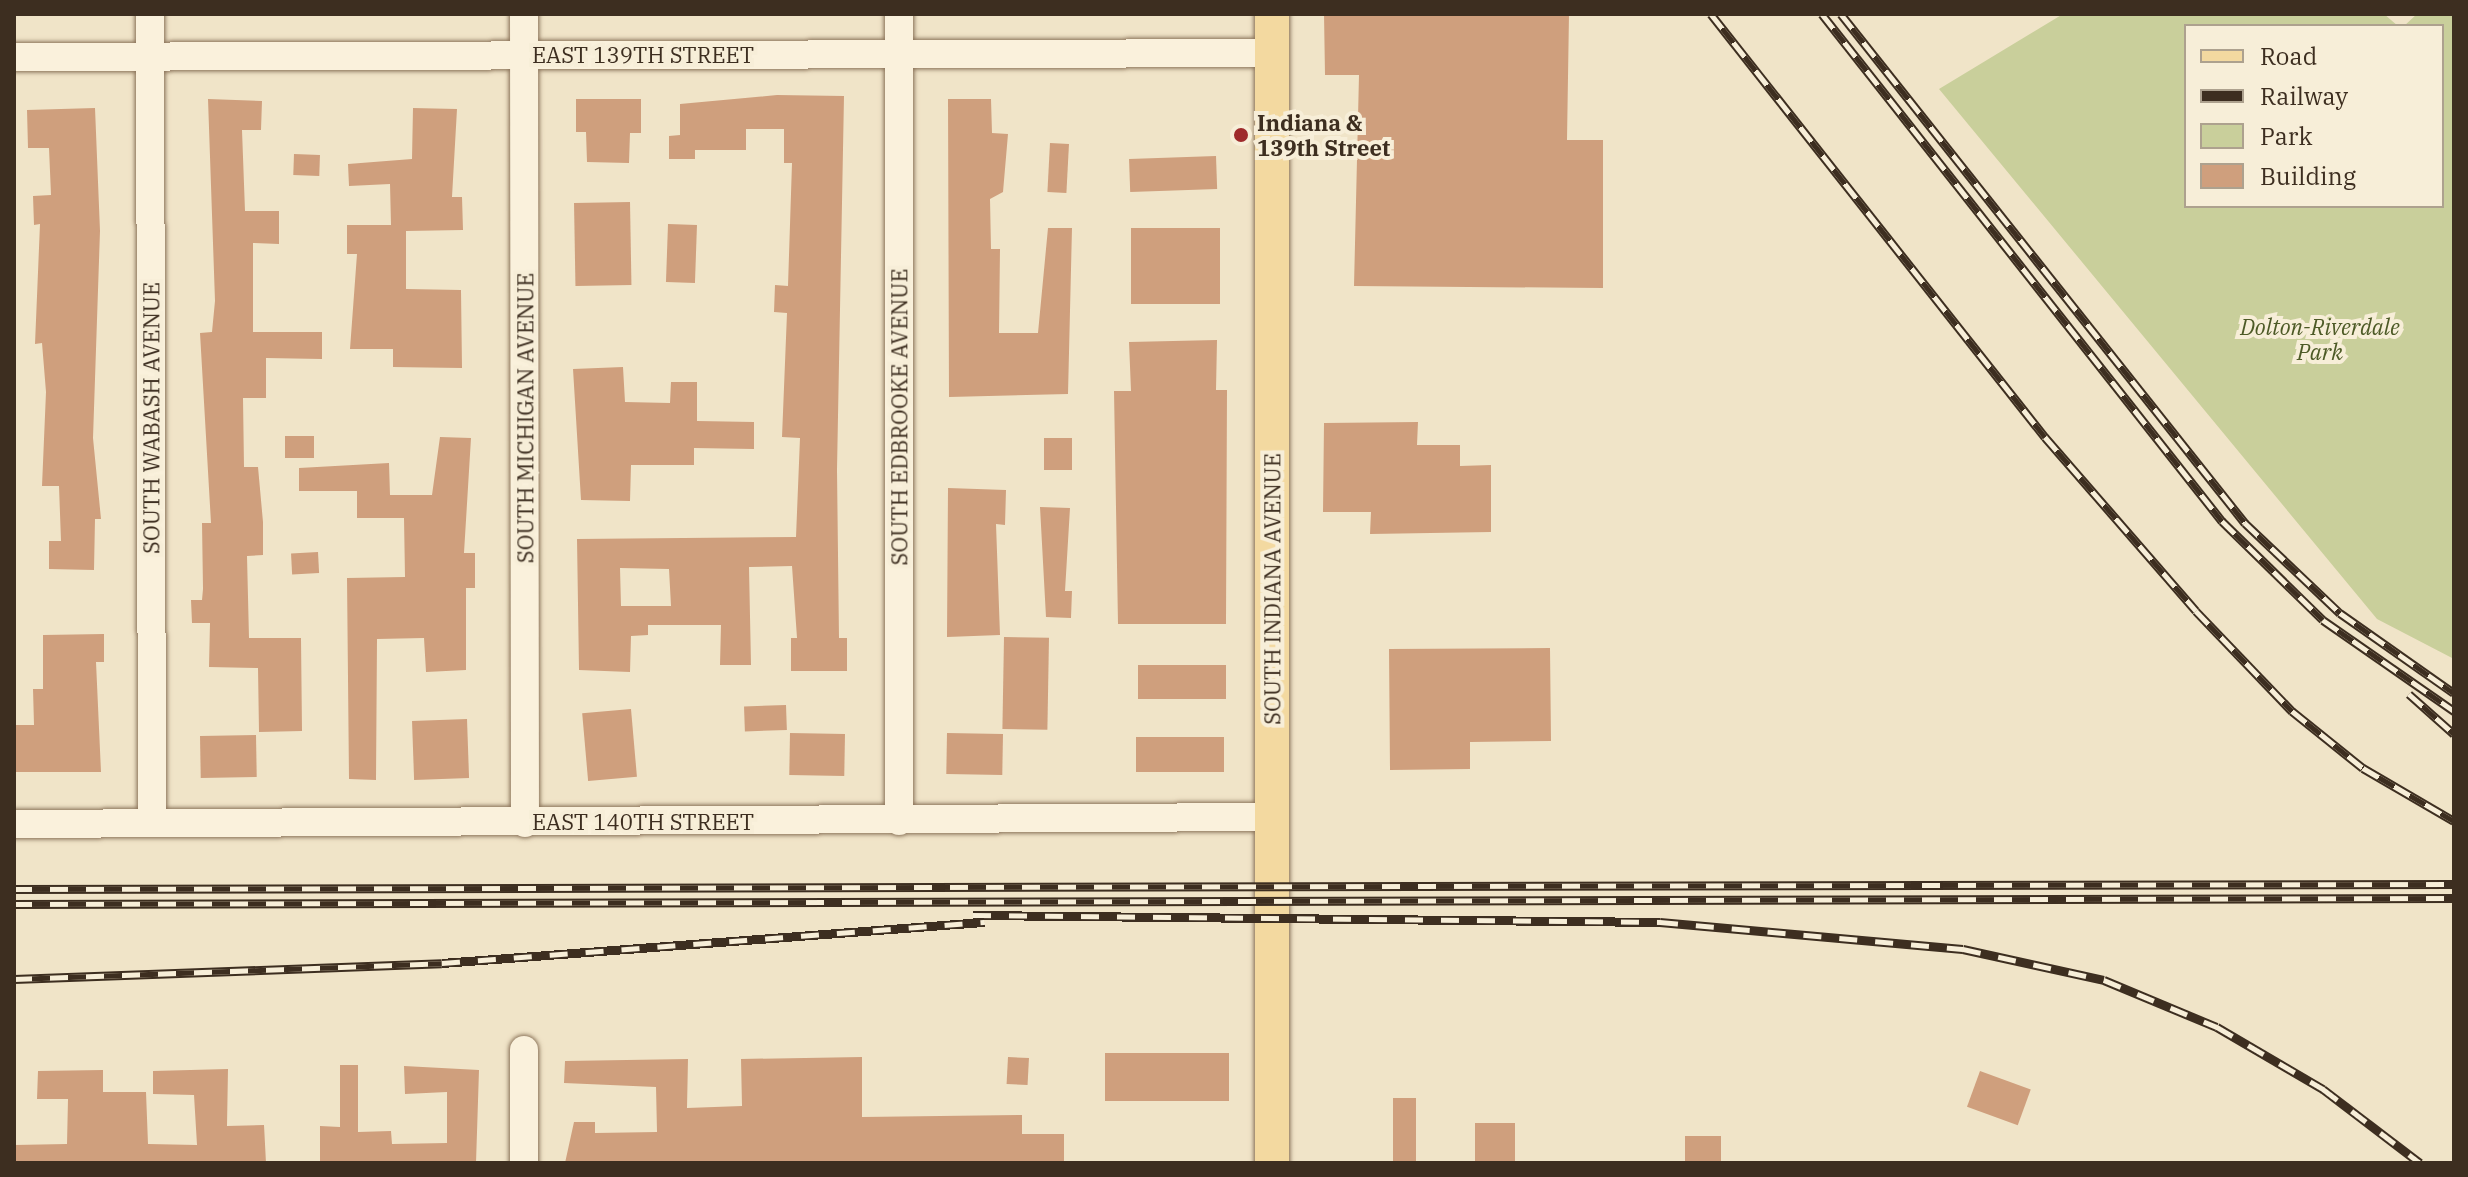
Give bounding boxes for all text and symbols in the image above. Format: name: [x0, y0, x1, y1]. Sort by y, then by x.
legend: [2184, 24, 2444, 208]
text: Road: [2260, 40, 2317, 72]
street label: EAST 139TH STREET: [532, 42, 754, 68]
text: Railway: [2260, 80, 2348, 112]
place label: Indiana & 139th Street: [1257, 109, 1390, 160]
text: Park: [2260, 120, 2312, 152]
marker: Indiana & 139th Street: [1232, 126, 1250, 144]
text: Building: [2260, 160, 2356, 192]
street label: SOUTH EDBROOKE AVENUE: [886, 268, 912, 566]
street label: SOUTH MICHIGAN AVENUE: [512, 273, 538, 563]
street label: SOUTH WABASH AVENUE: [138, 282, 164, 554]
park label: Dolton-Riverdale Park: [2240, 313, 2400, 364]
street label: SOUTH INDIANA AVENUE: [1259, 453, 1285, 725]
street label: EAST 140TH STREET: [532, 809, 754, 835]

